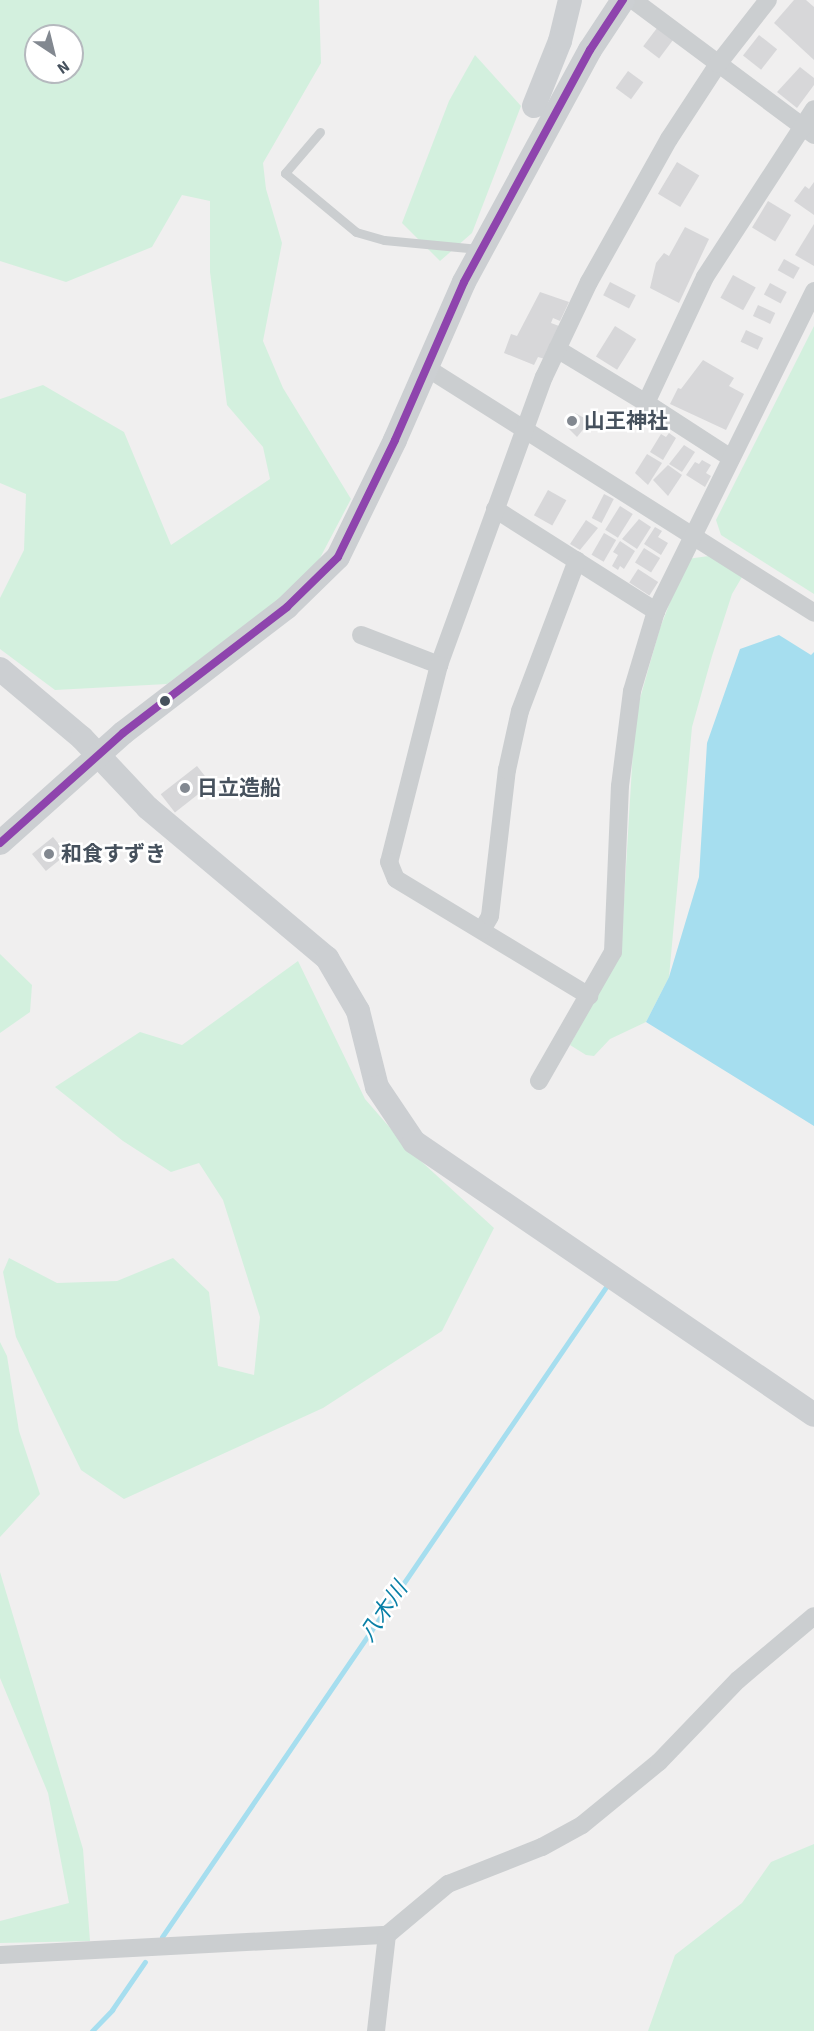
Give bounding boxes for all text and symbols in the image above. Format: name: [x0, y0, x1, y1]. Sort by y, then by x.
north arrow: [24, 24, 84, 84]
text: N: [53, 55, 74, 79]
place label: 山王神社: [584, 408, 668, 434]
marker: 山王神社: [565, 414, 579, 428]
unlabelled marker: [159, 695, 171, 707]
place label: 日立造船: [197, 775, 281, 801]
marker: 日立造船: [178, 781, 192, 795]
place label: 和食すずき: [61, 841, 166, 867]
marker: 和食すずき: [42, 847, 56, 861]
water label: 八木川: [355, 1577, 413, 1647]

